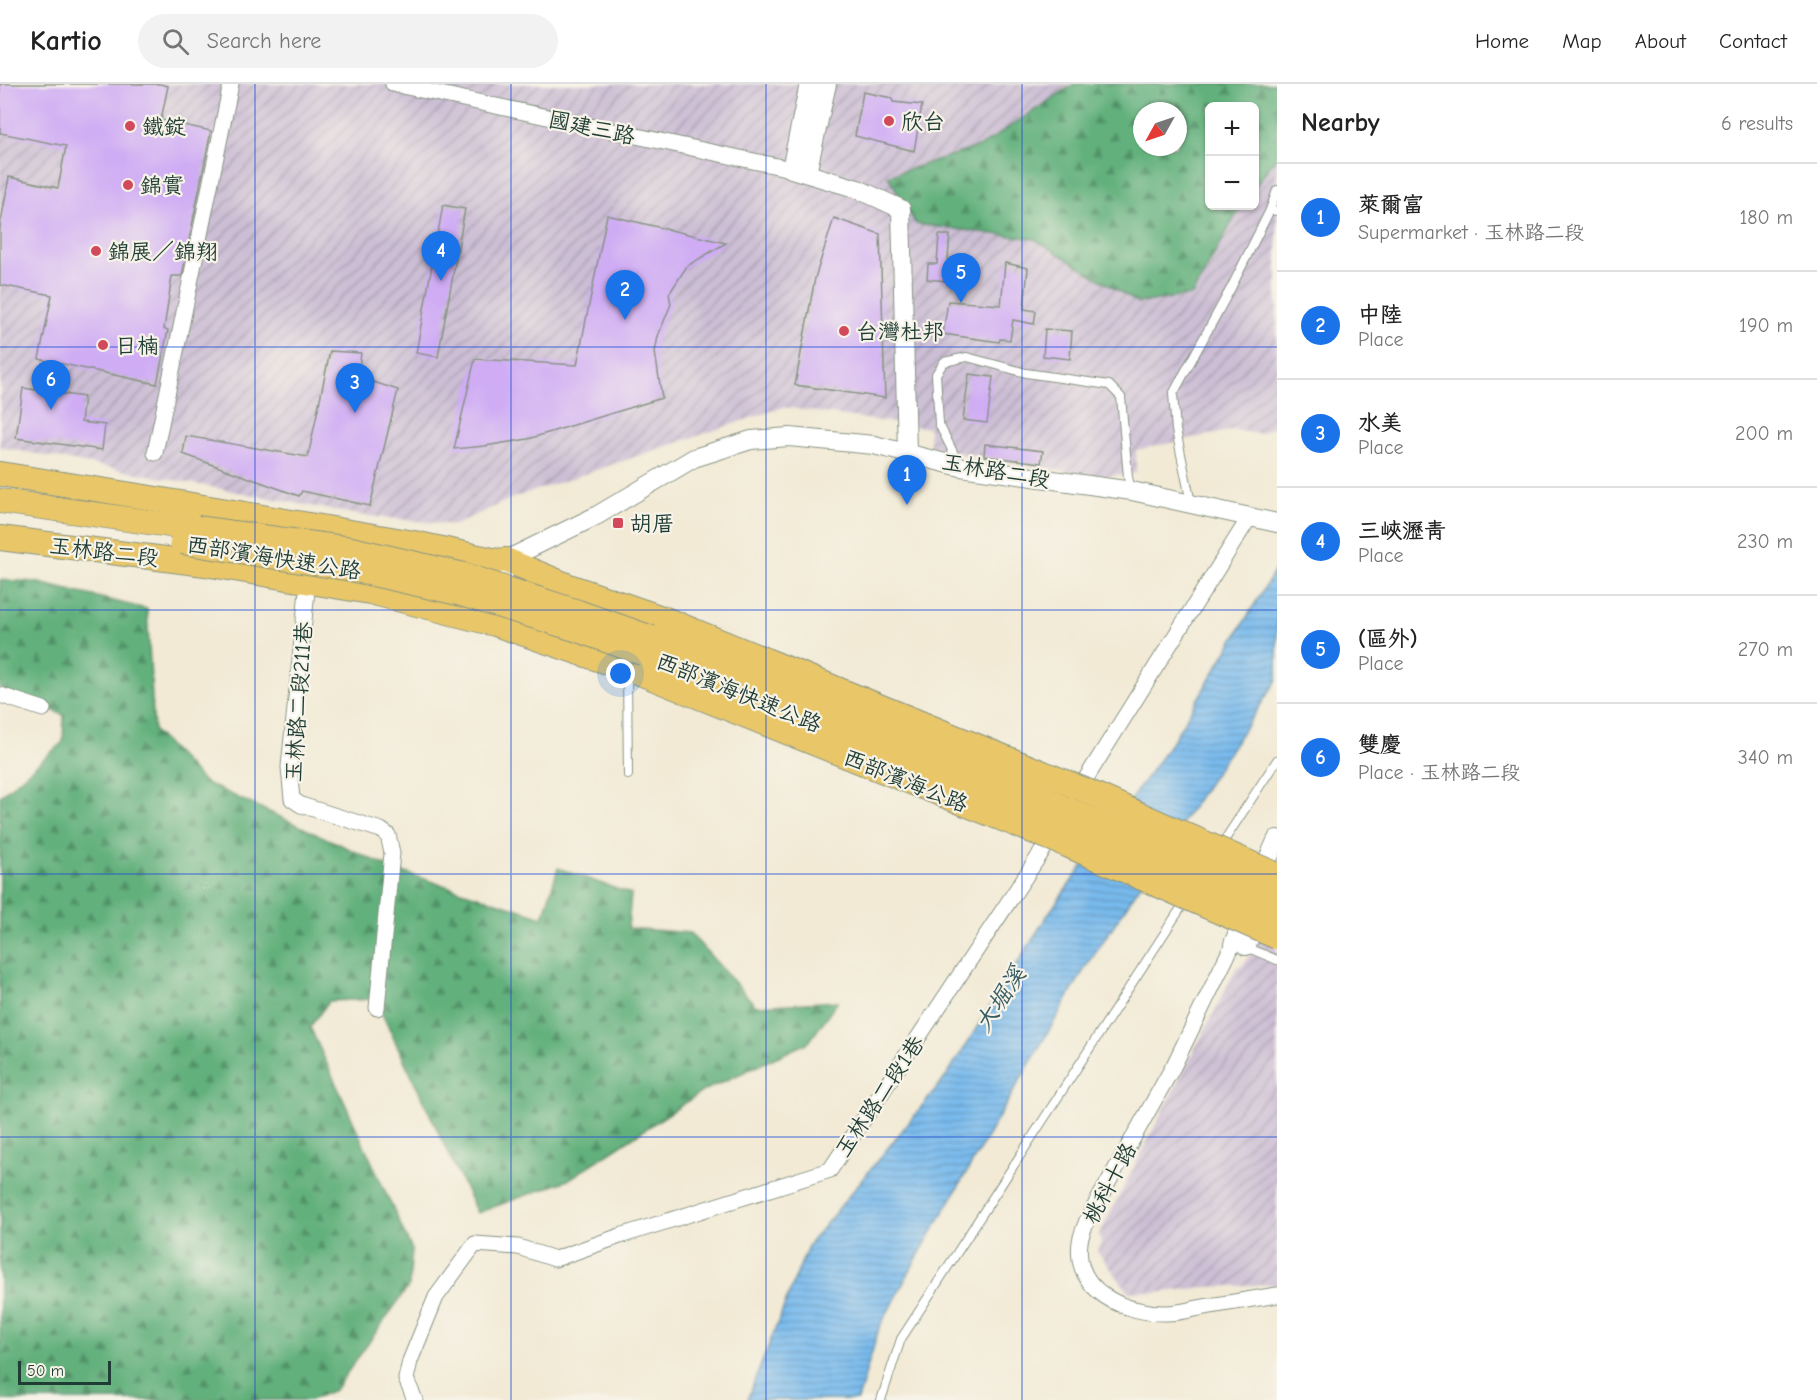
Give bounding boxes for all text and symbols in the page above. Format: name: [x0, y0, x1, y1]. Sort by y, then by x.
search box: [138, 14, 558, 68]
text: Kartio: [30, 25, 102, 57]
icon: search: [159, 25, 192, 58]
text: Search here: [207, 28, 321, 54]
text: Home: [1475, 29, 1529, 53]
text: Map: [1562, 29, 1602, 53]
text: About: [1635, 29, 1686, 53]
text: Contact: [1719, 29, 1787, 53]
north arrow: [1133, 102, 1187, 156]
map controls: [1205, 102, 1259, 210]
button: +: [1205, 102, 1259, 156]
street label: 國建三路: [546, 106, 638, 150]
text: Nearby: [1301, 108, 1380, 138]
place label: 欣台: [901, 109, 945, 135]
text: 6 results: [1721, 112, 1793, 135]
place label: 鐵錠: [142, 114, 186, 140]
marker: 欣台: [882, 114, 896, 128]
marker: 鐵錠: [123, 119, 137, 133]
button: −: [1205, 156, 1259, 210]
place label: 錦實: [140, 173, 184, 199]
marker: 錦實: [121, 178, 135, 192]
text: 萊爾富: [1358, 192, 1424, 218]
text: 1: [1317, 206, 1324, 229]
text: 180 m: [1739, 206, 1793, 229]
text: Supermarket · 玉林路二段: [1358, 221, 1585, 244]
pin: 4: [422, 232, 460, 281]
place label: 錦展／錦翔: [108, 239, 218, 265]
marker: 錦展／錦翔: [89, 244, 103, 258]
pin: 5: [942, 254, 980, 303]
pin: 2: [606, 270, 644, 320]
text: 中陸: [1358, 302, 1402, 328]
text: 2: [1316, 314, 1325, 337]
text: 190 m: [1739, 314, 1793, 337]
place label: 台灣杜邦: [856, 319, 944, 345]
marker: 台灣杜邦: [837, 324, 851, 338]
text: Place: [1358, 328, 1404, 351]
place label: 日楠: [115, 333, 159, 359]
marker: 日楠: [96, 338, 110, 352]
pin: 6: [32, 360, 70, 410]
pin: 3: [336, 364, 374, 413]
text: 水美: [1358, 410, 1402, 436]
text: 3: [1316, 422, 1325, 445]
text: 200 m: [1735, 422, 1793, 445]
text: Place: [1358, 436, 1404, 459]
street label: 玉林路二段: [939, 449, 1052, 493]
pin: 1: [888, 456, 926, 505]
place label: 胡厝: [630, 511, 674, 537]
marker: 胡厝: [611, 516, 625, 530]
text: 三峽瀝青: [1358, 518, 1446, 544]
text: 4: [1316, 530, 1325, 553]
text: 230 m: [1737, 530, 1793, 553]
street label: 西部濱海快速公路: [185, 531, 363, 585]
street label: 玉林路二段: [48, 532, 160, 572]
text: Place: [1358, 544, 1404, 567]
street label: 玉林路二段211巷: [280, 621, 318, 783]
text: (區外): [1358, 626, 1418, 652]
text: 5: [1315, 638, 1326, 661]
text: 270 m: [1738, 638, 1793, 661]
street label: 西部濱海快速公路: [652, 648, 825, 738]
text: Place: [1358, 652, 1404, 675]
your location: [606, 659, 635, 688]
text: 雙慶: [1358, 732, 1402, 758]
street label: 西部濱海公路: [840, 744, 972, 818]
text: 6: [1315, 746, 1326, 769]
text: 340 m: [1738, 746, 1793, 769]
text: Place · 玉林路二段: [1358, 761, 1520, 784]
water label: 大堀溪: [969, 960, 1032, 1037]
street label: 玉林路二段1巷: [830, 1031, 930, 1162]
street label: 桃科十路: [1078, 1139, 1142, 1228]
scale bar: [18, 1358, 111, 1386]
text: 50 m: [27, 1362, 64, 1380]

